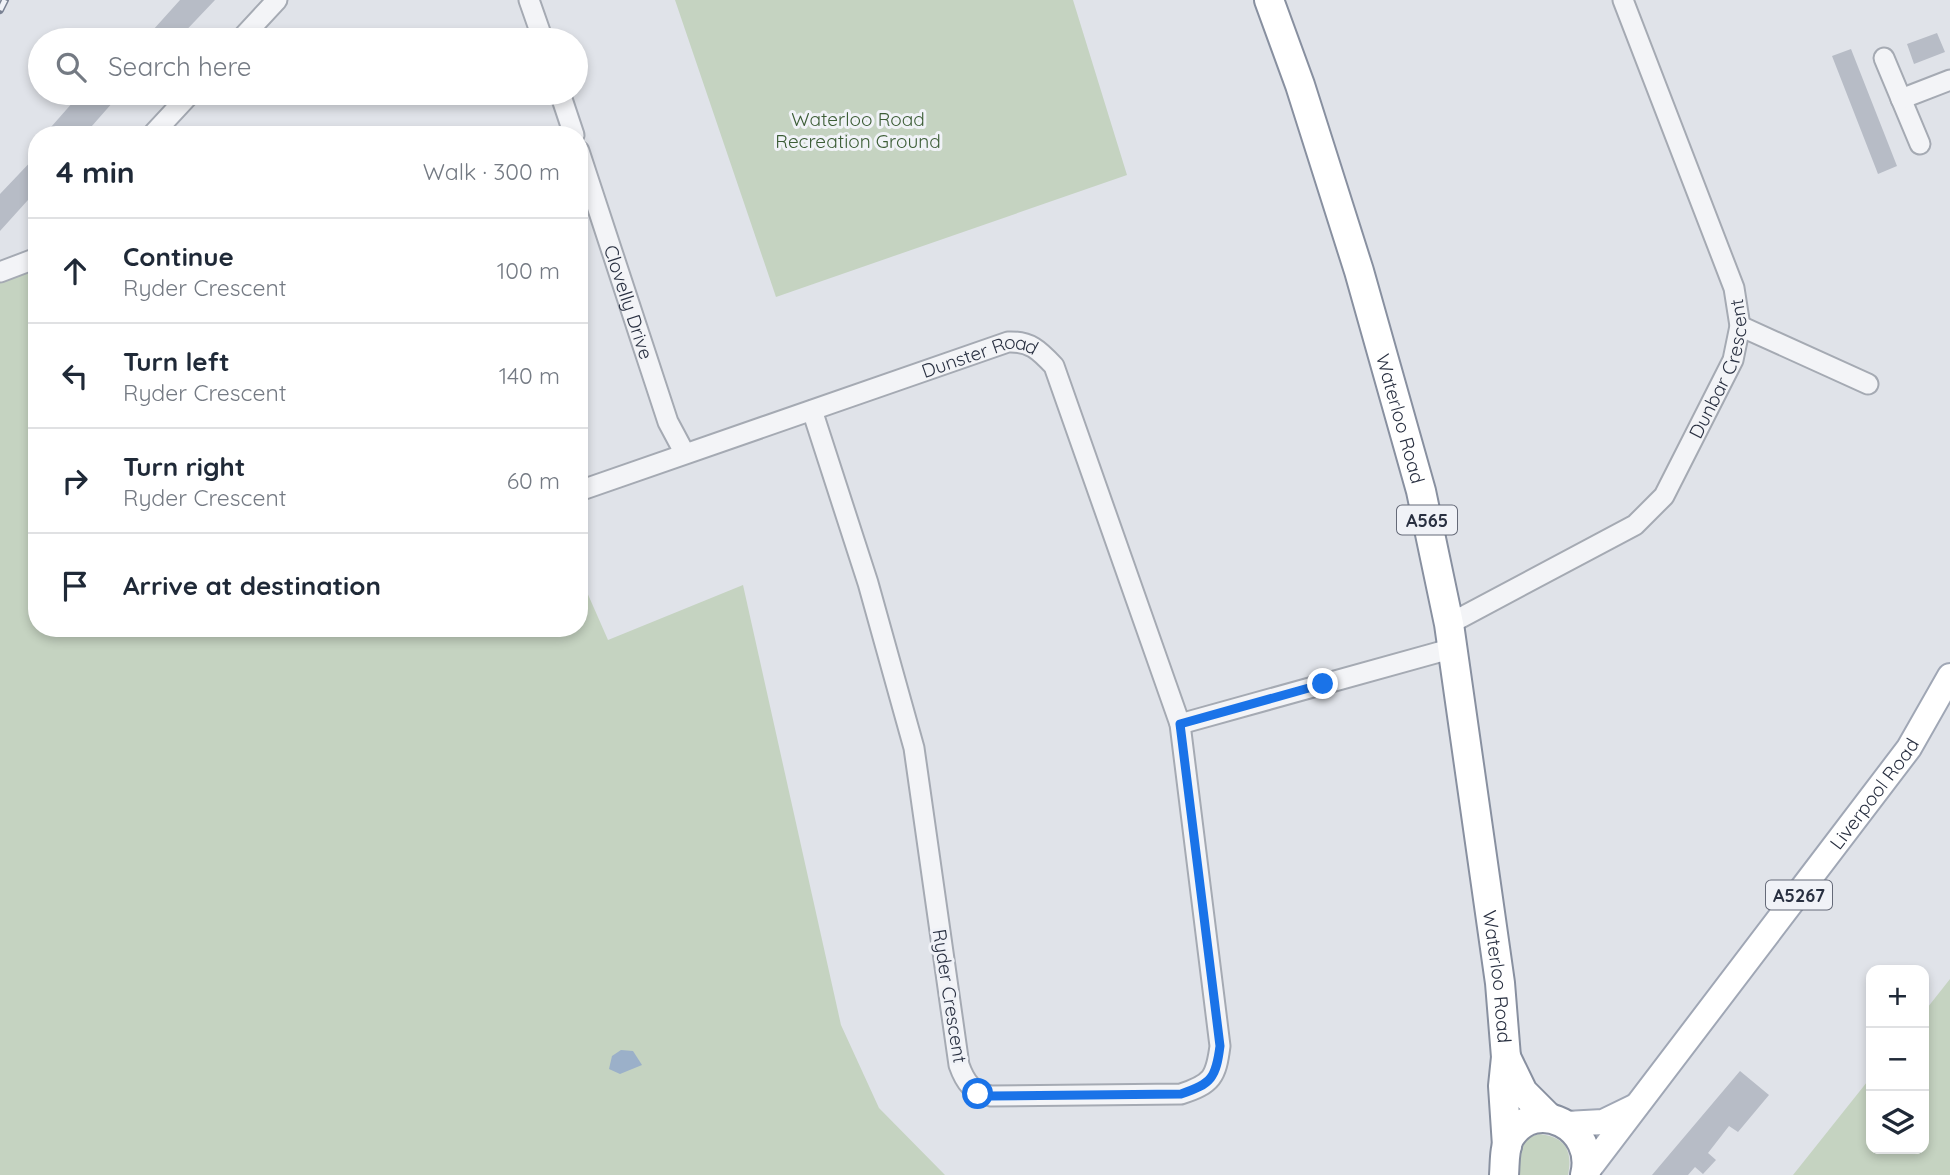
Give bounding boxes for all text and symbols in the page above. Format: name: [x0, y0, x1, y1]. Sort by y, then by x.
search box: [28, 28, 588, 105]
icon: search: [52, 48, 90, 86]
text: Search here: [108, 50, 252, 83]
park label: Waterloo Road Recreation Ground: [775, 107, 941, 153]
text: 4 min: [56, 153, 135, 191]
text: Walk · 300 m: [423, 157, 560, 186]
text: Continue: [123, 240, 234, 273]
street label: Clovelly Drive: [599, 242, 659, 362]
icon: ahead: [56, 252, 94, 290]
text: 100 m: [497, 256, 560, 285]
text: Ryder Crescent: [123, 273, 287, 302]
street label: Dunbar Crescent: [1683, 297, 1752, 442]
street label: Dunster Road: [918, 330, 1043, 383]
text: Turn left: [123, 345, 230, 378]
street label: Waterloo Road: [1371, 351, 1430, 486]
icon: left: [56, 357, 94, 395]
text: 140 m: [499, 361, 560, 390]
text: Ryder Crescent: [123, 378, 287, 407]
text: Turn right: [123, 450, 245, 483]
icon: right: [56, 462, 94, 500]
text: 60 m: [507, 466, 560, 495]
text: Ryder Crescent: [123, 483, 287, 512]
road number: A565: [1397, 506, 1457, 534]
icon: arrive: [56, 567, 94, 605]
text: Arrive at destination: [123, 569, 381, 602]
route end: [1307, 668, 1338, 699]
street label: Liverpool Road: [1824, 734, 1924, 854]
road number: A5267: [1766, 880, 1832, 910]
street label: Waterloo Road: [1478, 909, 1517, 1044]
street label: Ryder Crescent: [928, 927, 972, 1065]
map controls: [1866, 965, 1929, 1154]
button: +: [1866, 965, 1929, 1028]
button: −: [1866, 1028, 1929, 1091]
route start: [962, 1078, 993, 1109]
button: layers: [1866, 1091, 1929, 1154]

